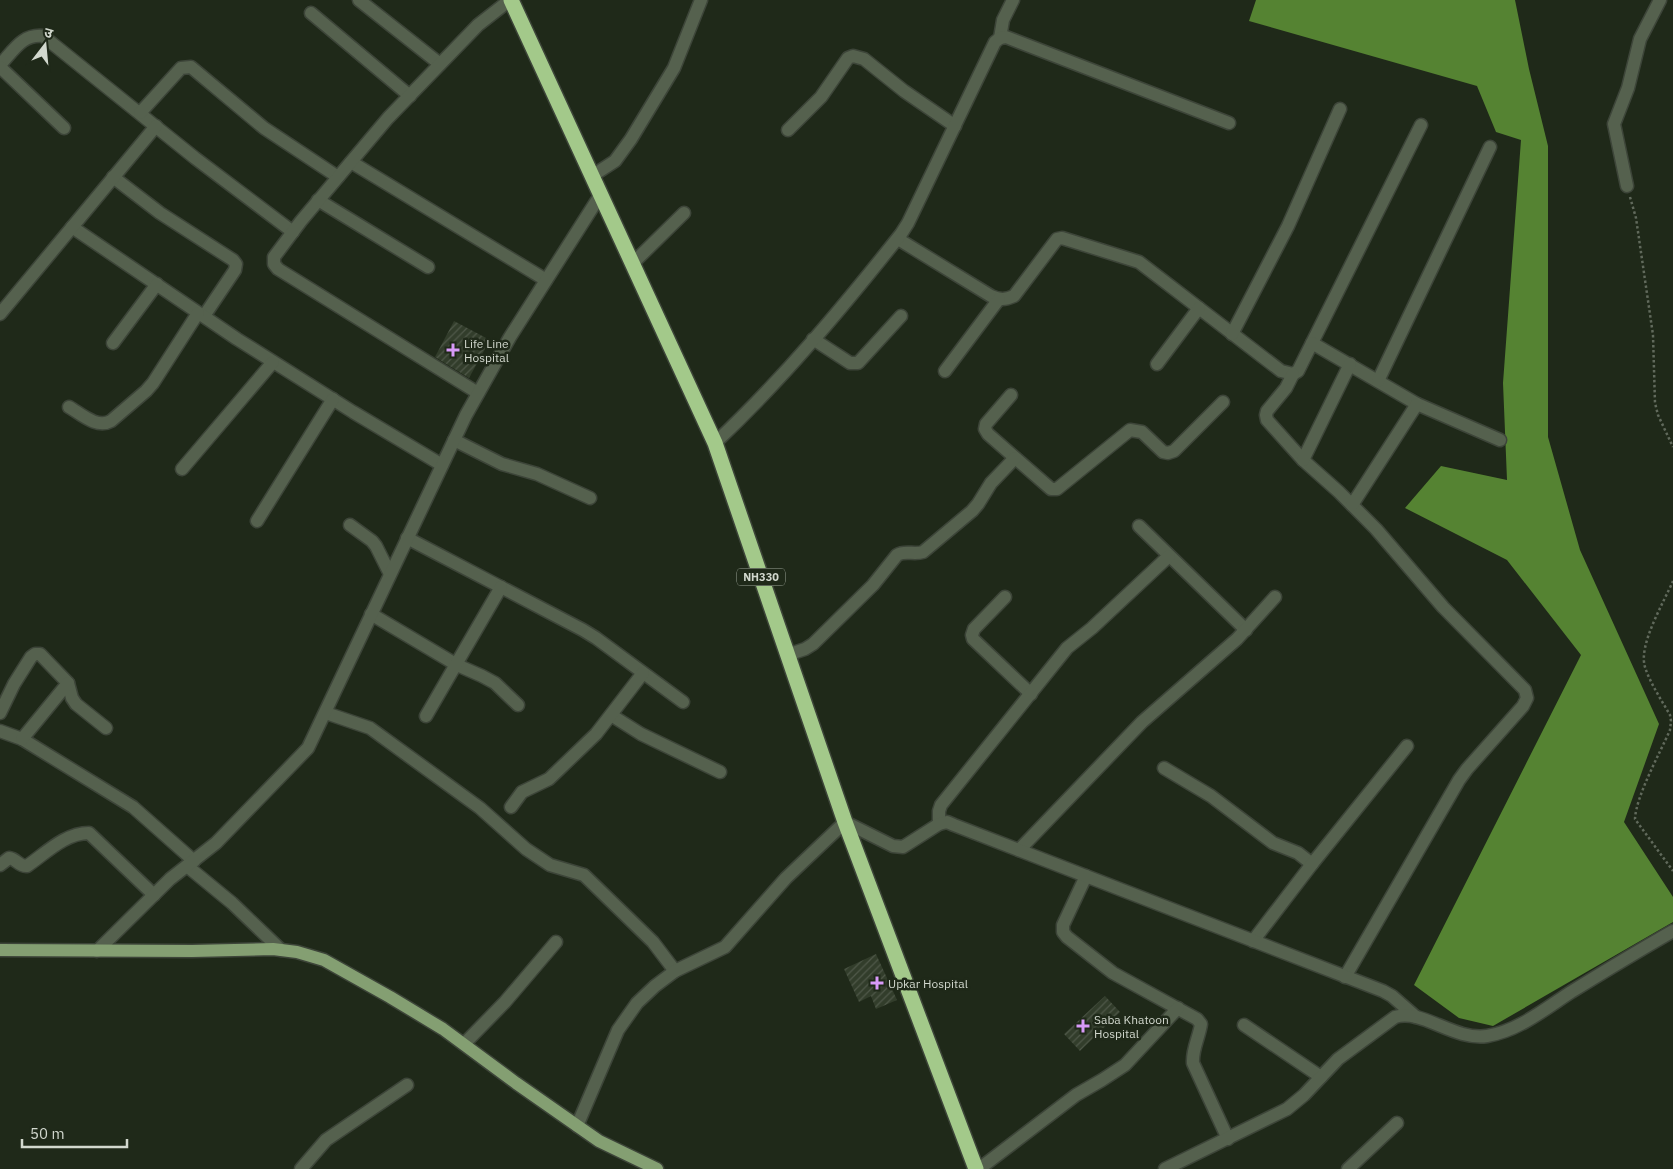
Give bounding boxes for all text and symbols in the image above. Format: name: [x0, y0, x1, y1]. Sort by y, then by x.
north arrow: [20, 20, 70, 70]
text: उ: [42, 23, 56, 43]
place label: Life Line Hospital: [464, 336, 509, 365]
marker: Life Line Hospital: [446, 343, 460, 357]
road number: NH330: [737, 568, 785, 586]
marker: Upkar Hospital: [870, 976, 884, 990]
place label: Upkar Hospital: [888, 976, 968, 991]
place label: Saba Khatoon Hospital: [1094, 1012, 1169, 1041]
marker: Saba Khatoon Hospital: [1076, 1019, 1090, 1033]
scale bar: [22, 1116, 128, 1148]
text: 50 m: [30, 1124, 65, 1143]

